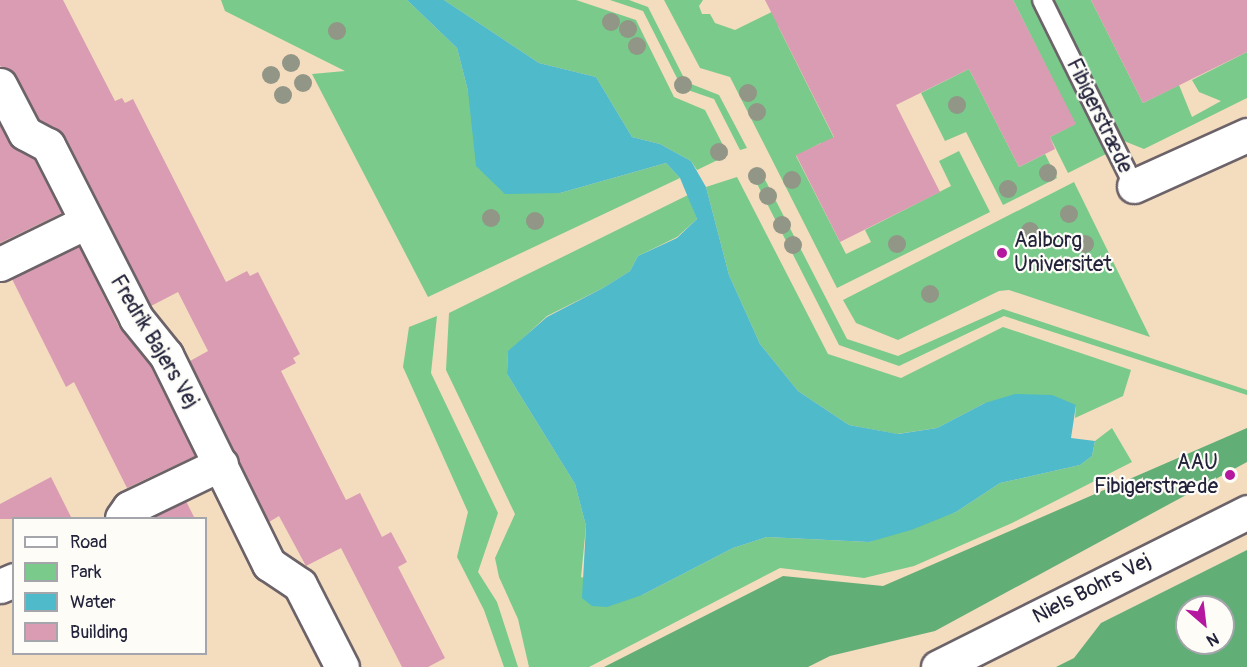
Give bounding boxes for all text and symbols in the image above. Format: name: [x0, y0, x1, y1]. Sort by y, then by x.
street label: Fibigerstræde: [1060, 55, 1138, 177]
place label: Aalborg Universitet: [1014, 228, 1112, 278]
marker: Aalborg Universitet: [995, 246, 1009, 260]
street label: Fredrik Bajers Vej: [104, 271, 204, 413]
place label: AAU Fibigerstræde: [1094, 450, 1218, 500]
marker: AAU Fibigerstræde: [1223, 468, 1237, 482]
legend: [12, 517, 207, 655]
text: Road: [70, 531, 107, 554]
street label: Niels Bohrs Vej: [1029, 548, 1155, 630]
text: Park: [70, 561, 102, 584]
text: Water: [70, 591, 116, 614]
north arrow: [1175, 595, 1235, 655]
text: Building: [70, 621, 128, 644]
text: N: [1203, 628, 1222, 650]

